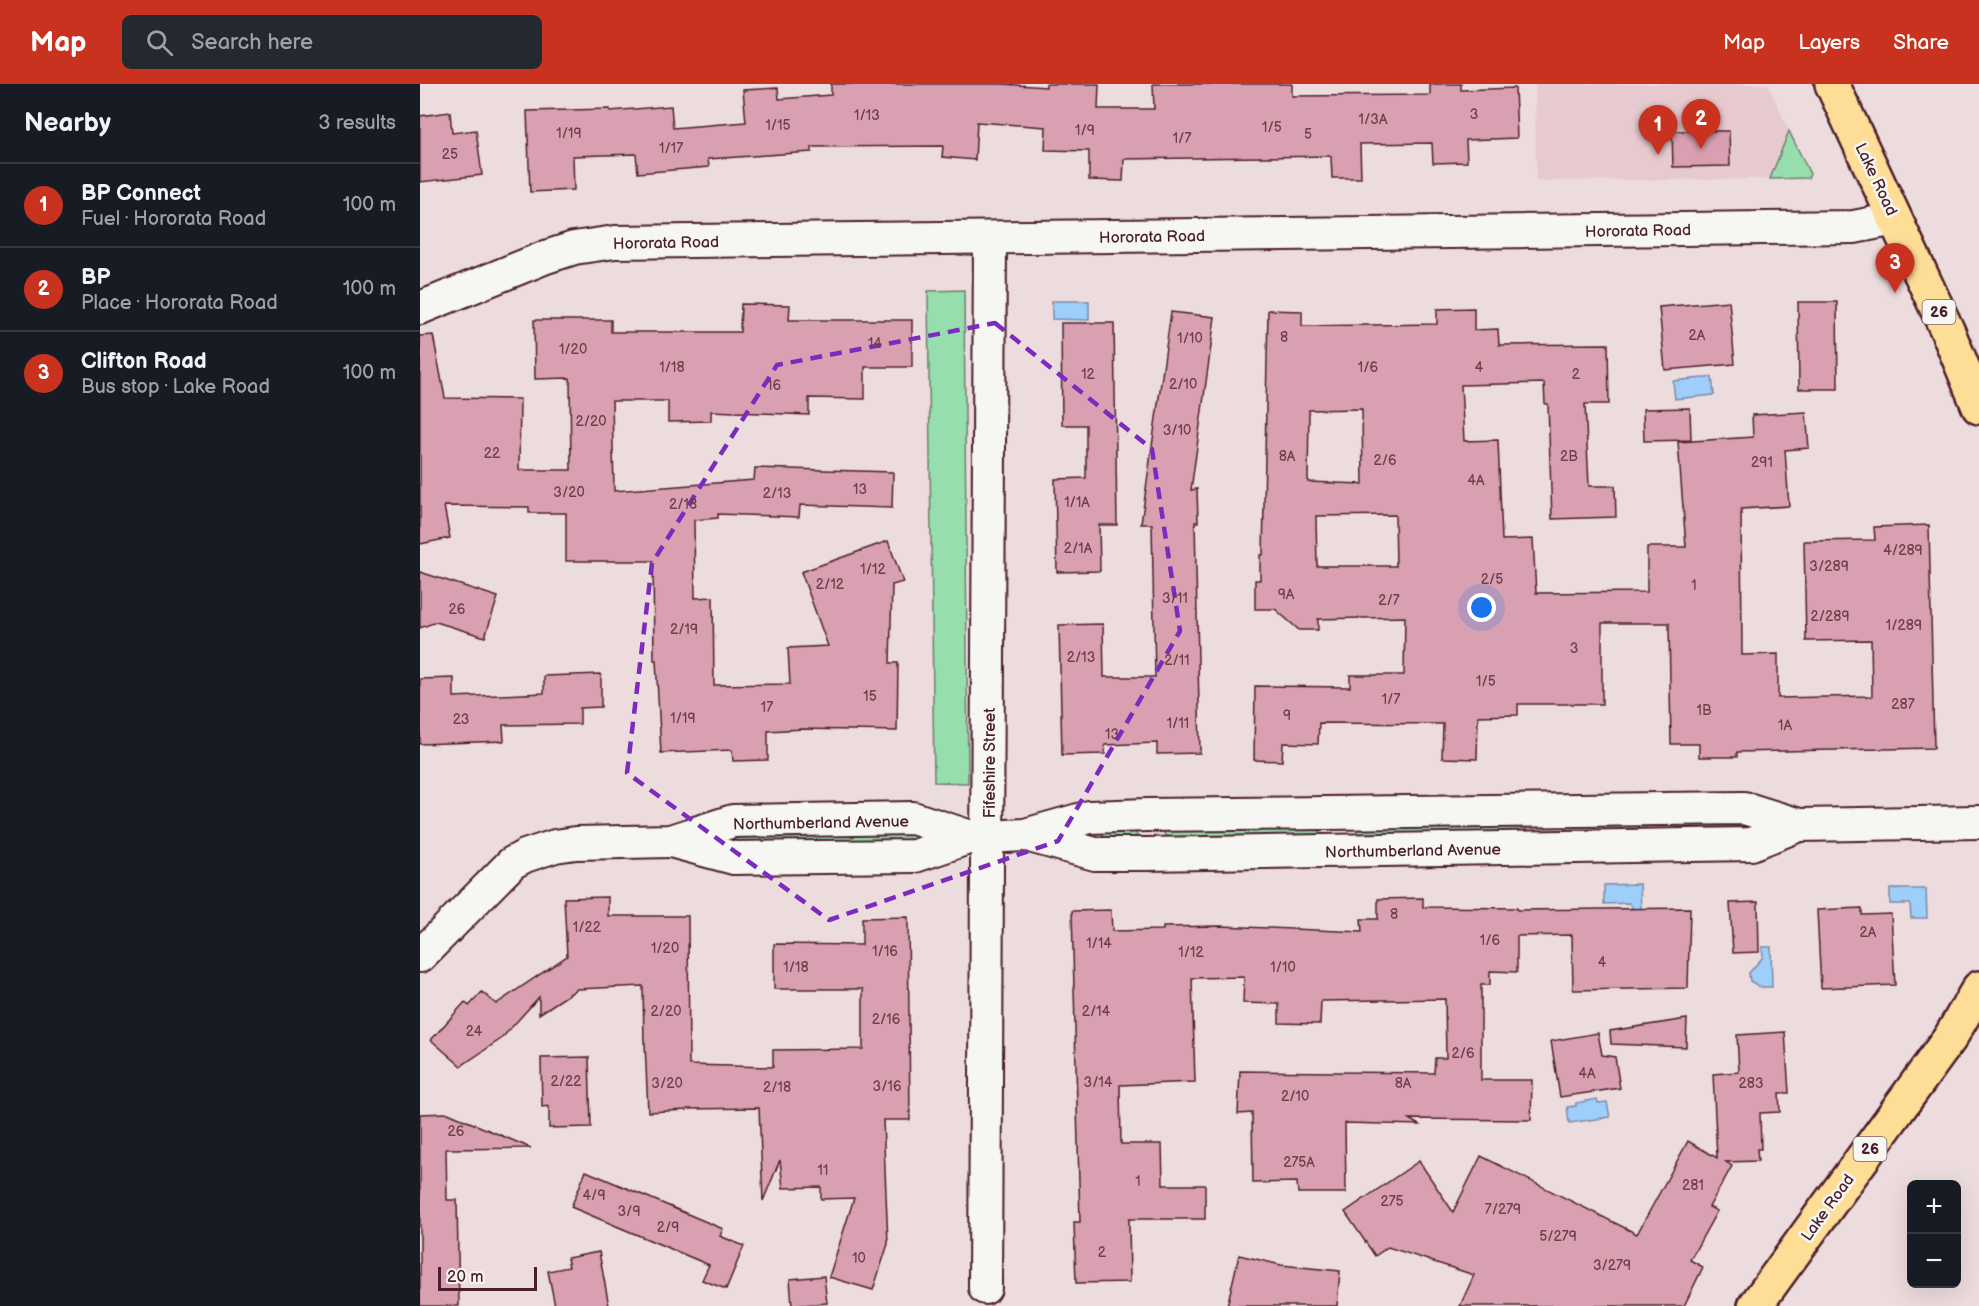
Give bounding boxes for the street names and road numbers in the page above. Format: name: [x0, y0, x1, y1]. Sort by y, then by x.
street label: Lake Road: [1851, 140, 1901, 219]
street label: Hororata Road: [1585, 221, 1691, 242]
street label: Hororata Road: [1099, 227, 1205, 248]
street label: Hororata Road: [613, 233, 719, 254]
road number: 26: [1922, 300, 1956, 324]
street label: Fifeshire Street: [981, 708, 1000, 818]
street label: Northumberland Avenue: [733, 812, 910, 835]
street label: Northumberland Avenue: [1325, 840, 1502, 863]
road number: 26: [1854, 1137, 1886, 1161]
street label: Lake Road: [1798, 1171, 1859, 1245]

